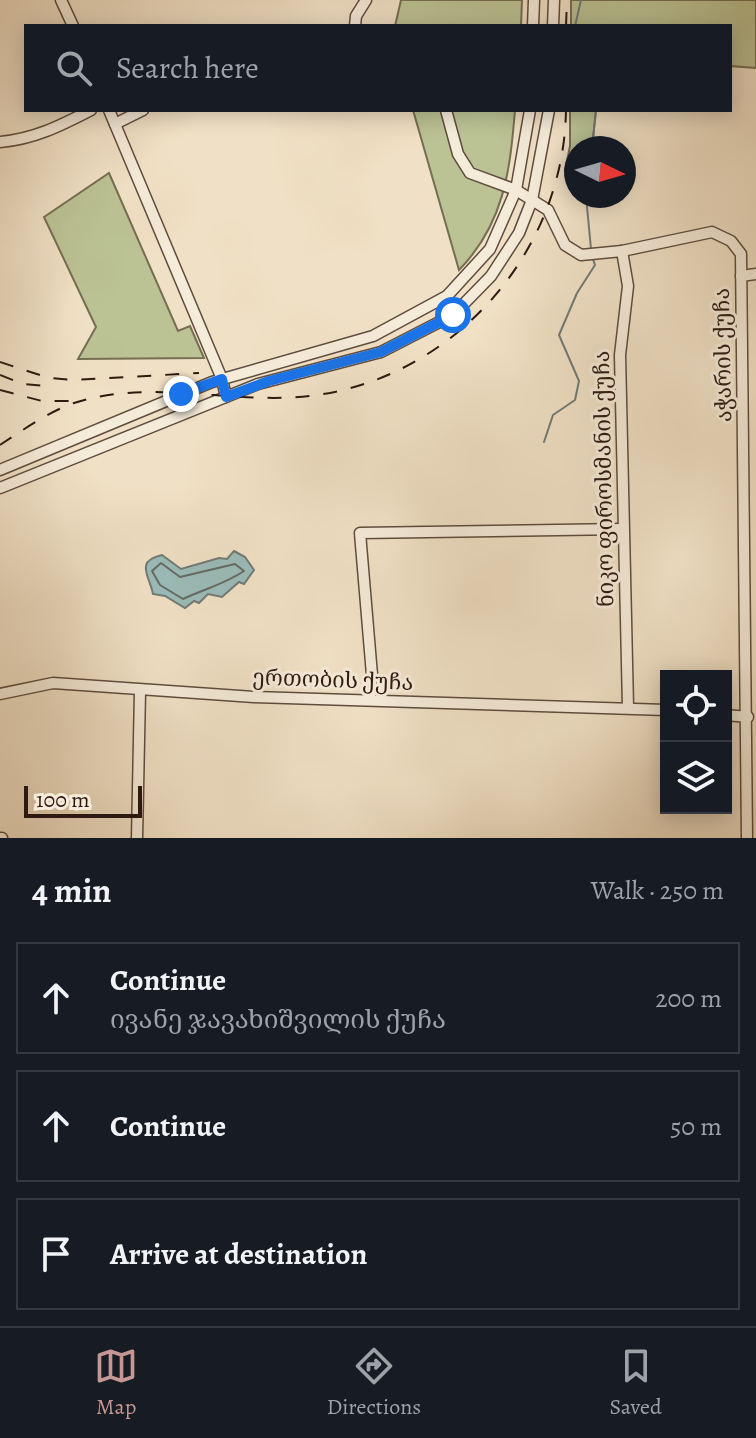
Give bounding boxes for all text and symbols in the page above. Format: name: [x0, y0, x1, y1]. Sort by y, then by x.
search box: [24, 24, 732, 112]
icon: search: [52, 46, 96, 90]
text: Search here: [116, 48, 259, 88]
north arrow: [564, 136, 636, 208]
street label: აჭარის ქუჩა: [707, 288, 739, 422]
route start: [435, 297, 471, 333]
street label: ნიკო ფიროსმანის ქუჩა: [587, 350, 621, 608]
route end: [163, 376, 199, 412]
street label: ერთობის ქუჩა: [252, 662, 414, 698]
map controls: [660, 670, 732, 814]
button: locate: [660, 670, 732, 742]
button: layers: [660, 742, 732, 814]
scale bar: [24, 782, 142, 818]
text: 100 m: [36, 785, 90, 815]
text: 4 min: [32, 867, 111, 914]
text: Walk · 250 m: [591, 873, 724, 908]
text: Continue: [110, 960, 226, 1000]
icon: ahead: [34, 976, 78, 1020]
text: 200 m: [655, 981, 722, 1016]
text: ივანე ჯავახიშვილის ქუჩა: [110, 1002, 446, 1037]
icon: ahead: [34, 1104, 78, 1148]
text: Continue: [110, 1106, 226, 1146]
text: 50 m: [670, 1109, 722, 1144]
icon: arrive: [34, 1232, 78, 1276]
text: Arrive at destination: [110, 1234, 367, 1274]
tab: Map: [94, 1344, 138, 1422]
tab: Directions: [327, 1344, 421, 1422]
tab: Saved: [610, 1344, 662, 1422]

